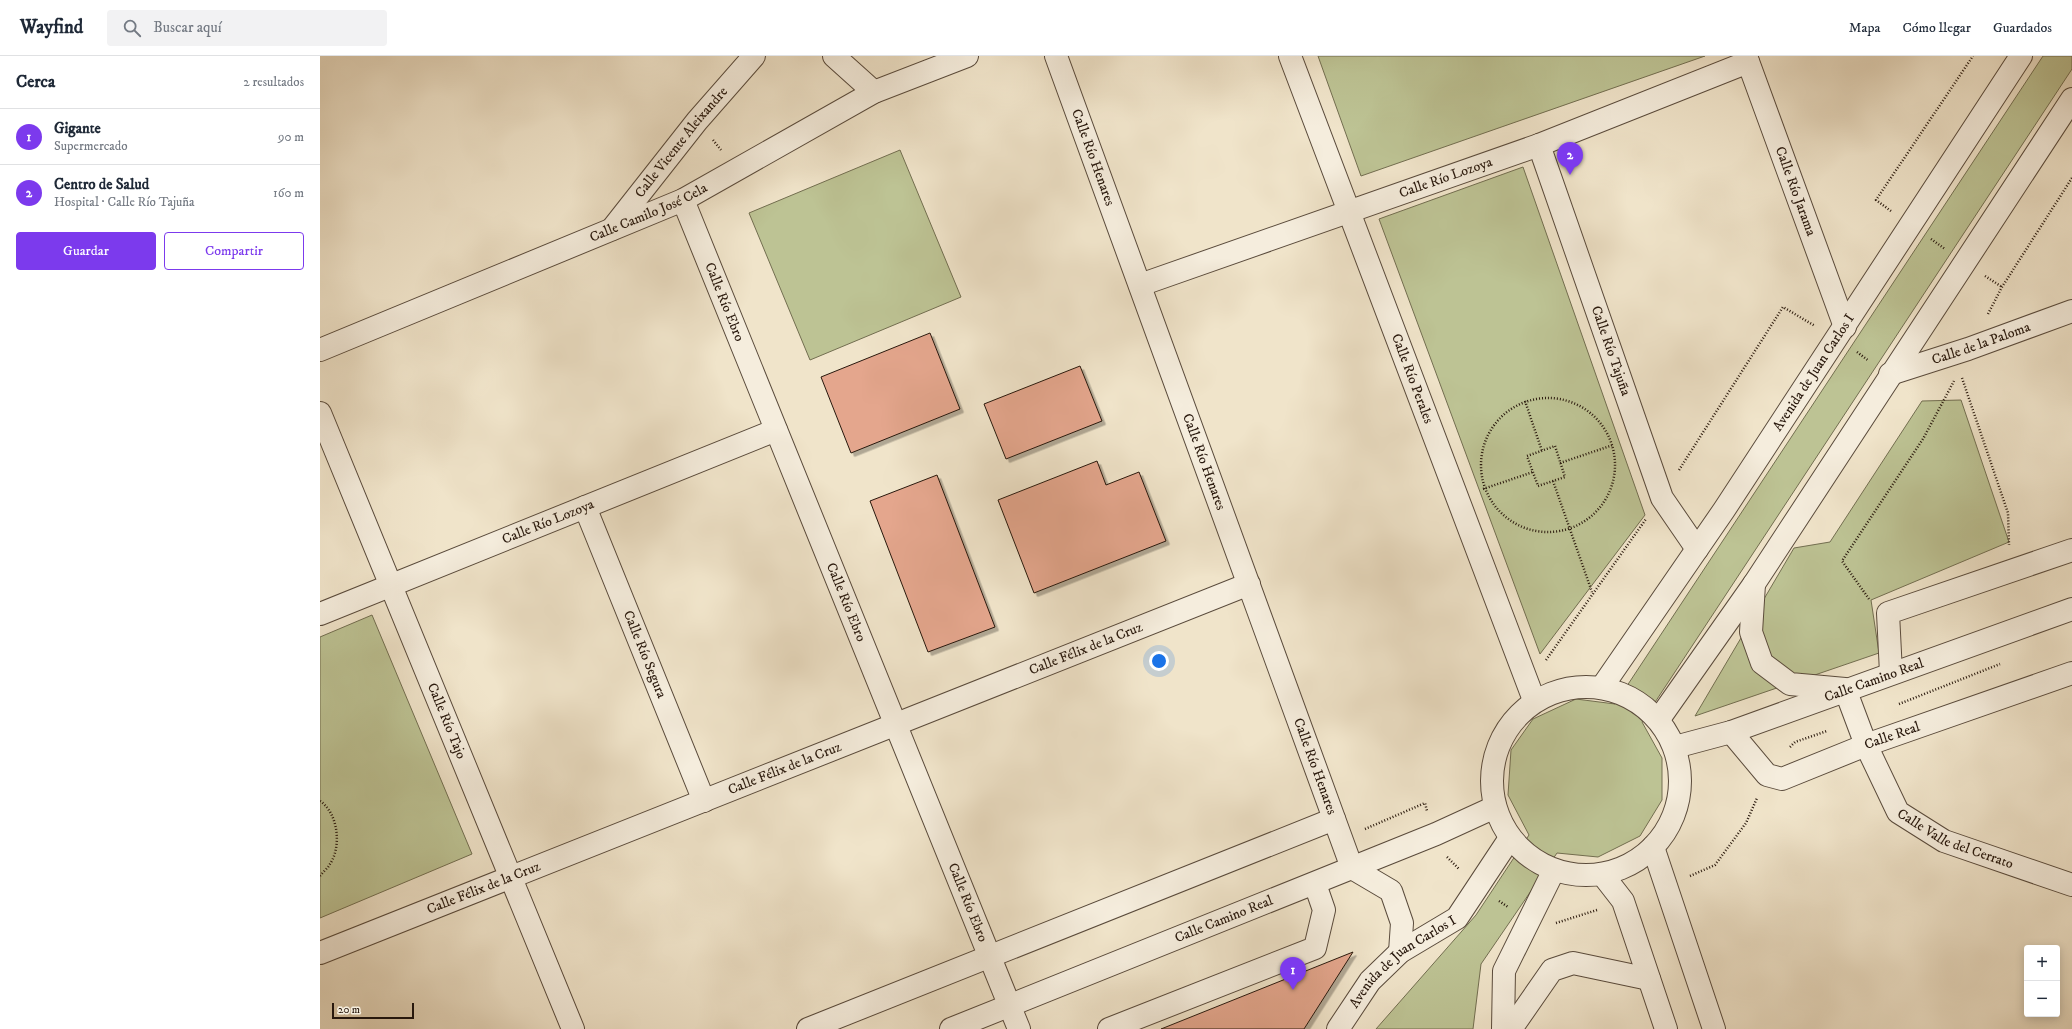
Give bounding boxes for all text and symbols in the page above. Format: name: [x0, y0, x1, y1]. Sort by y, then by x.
search box: [107, 10, 387, 46]
text: Wayfind: [20, 16, 83, 39]
icon: search: [121, 17, 143, 39]
text: Buscar aquí: [153, 18, 222, 37]
text: Mapa: [1849, 19, 1880, 37]
text: Cómo llegar: [1902, 19, 1971, 37]
text: Guardados: [1993, 19, 2052, 37]
text: Cerca: [16, 71, 55, 93]
text: 2 resultados: [243, 74, 304, 90]
street label: Calle Vicente Aleixandre: [631, 83, 732, 202]
street label: Calle Río Henares: [1067, 107, 1119, 209]
text: Gigante: [54, 119, 101, 138]
text: 1: [27, 129, 31, 145]
text: 90 m: [278, 129, 304, 145]
text: Supermercado: [54, 138, 128, 154]
pin: 2: [1557, 142, 1583, 175]
street label: Calle Río Jarama: [1771, 144, 1820, 239]
street label: Calle Río Lozoya: [1397, 153, 1495, 202]
text: Centro de Salud: [54, 175, 149, 194]
street label: Calle Camilo José Cela: [587, 179, 711, 247]
text: 2: [26, 185, 32, 201]
text: 160 m: [273, 185, 304, 201]
text: Hospital · Calle Río Tajuña: [54, 194, 195, 210]
button: Guardar: [16, 232, 156, 270]
button: Compartir: [164, 232, 304, 270]
street label: Calle Río Ebro: [700, 260, 748, 344]
street label: Calle Río Tajuña: [1587, 304, 1635, 398]
street label: Avenida de Juan Carlos I: [1769, 310, 1859, 435]
street label: Calle de la Paloma: [1930, 318, 2033, 369]
street label: Calle Río Perales: [1387, 331, 1438, 426]
street label: Calle Río Henares: [1178, 411, 1230, 513]
street label: Calle Río Lozoya: [499, 495, 597, 549]
street label: Calle Río Ebro: [822, 560, 870, 645]
street label: Calle Río Segura: [619, 608, 670, 701]
street label: Calle Félix de la Cruz: [1026, 618, 1145, 679]
your location: [1149, 651, 1169, 671]
street label: Calle Camino Real: [1822, 654, 1927, 707]
street label: Calle Río Tajo: [423, 680, 470, 762]
street label: Calle Río Henares: [1289, 715, 1341, 817]
street label: Calle Real: [1862, 718, 1923, 754]
street label: Calle Félix de la Cruz: [725, 738, 844, 799]
street label: Calle Valle del Cerrato: [1894, 805, 2016, 873]
street label: Calle Félix de la Cruz: [424, 857, 543, 919]
street label: Calle Río Ebro: [944, 860, 992, 945]
street label: Calle Camino Real: [1172, 891, 1276, 947]
street label: Avenida de Juan Carlos I: [1345, 911, 1460, 1012]
map controls: [2024, 945, 2060, 1017]
button: +: [2024, 945, 2060, 981]
pin: 1: [1280, 957, 1306, 990]
button: −: [2024, 981, 2060, 1017]
scale bar: [332, 1001, 414, 1020]
text: 20 m: [338, 1003, 360, 1017]

